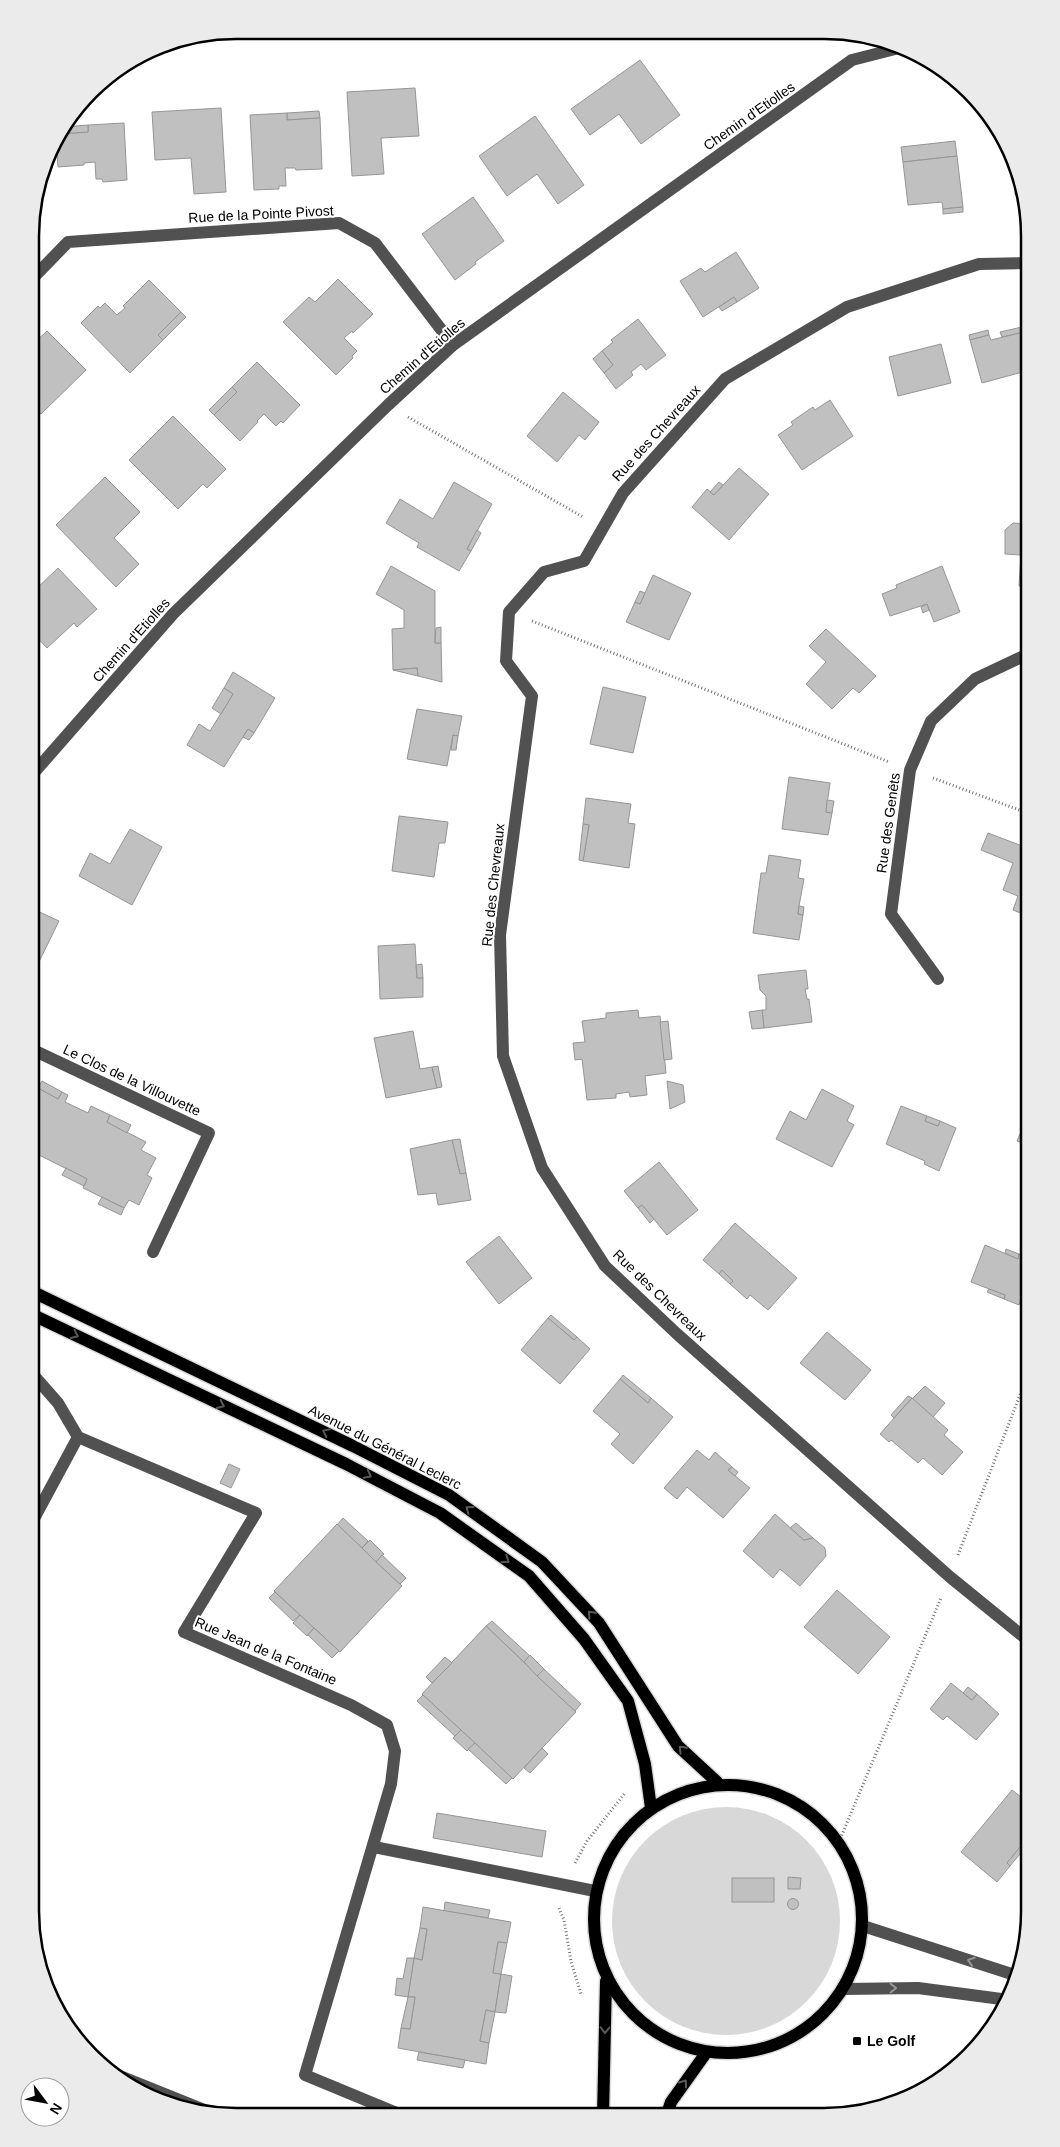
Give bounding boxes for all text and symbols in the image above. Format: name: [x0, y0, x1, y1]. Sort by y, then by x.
street label: Chemin d'Etiolles: [700, 79, 798, 153]
street label: Rue de la Pointe Pivost: [188, 202, 334, 226]
street label: Chemin d'Etiolles: [376, 315, 468, 397]
street label: Rue des Chevreaux: [609, 382, 703, 484]
street label: Chemin d'Etiolles: [89, 595, 173, 685]
street label: Rue des Genêts: [873, 772, 903, 874]
street label: Rue des Chevreaux: [479, 823, 507, 947]
street label: Le Clos de la Villouvette: [61, 1041, 204, 1119]
street label: Rue des Chevreaux: [610, 1246, 710, 1344]
one-way arrow: [70, 1329, 79, 1339]
one-way arrow: [216, 1398, 225, 1408]
street label: Avenue du Général Leclerc: [306, 1401, 464, 1493]
one-way arrow: [322, 1428, 331, 1439]
one-way arrow: [363, 1469, 372, 1479]
one-way arrow: [465, 1506, 475, 1515]
one-way arrow: [500, 1554, 510, 1563]
one-way arrow: [588, 1611, 597, 1620]
street label: Rue Jean de la Fontaine: [193, 1614, 340, 1688]
one-way arrow: [679, 1745, 688, 1754]
one-way arrow: [968, 1957, 976, 1967]
one-way arrow: [889, 1983, 897, 1993]
one-way arrow: [599, 2026, 610, 2034]
place label: Le Golf: [867, 2033, 916, 2049]
marker: Le Golf: [851, 2035, 863, 2047]
north arrow: [20, 2077, 70, 2127]
one-way arrow: [678, 2080, 687, 2089]
text: N: [47, 2100, 65, 2117]

